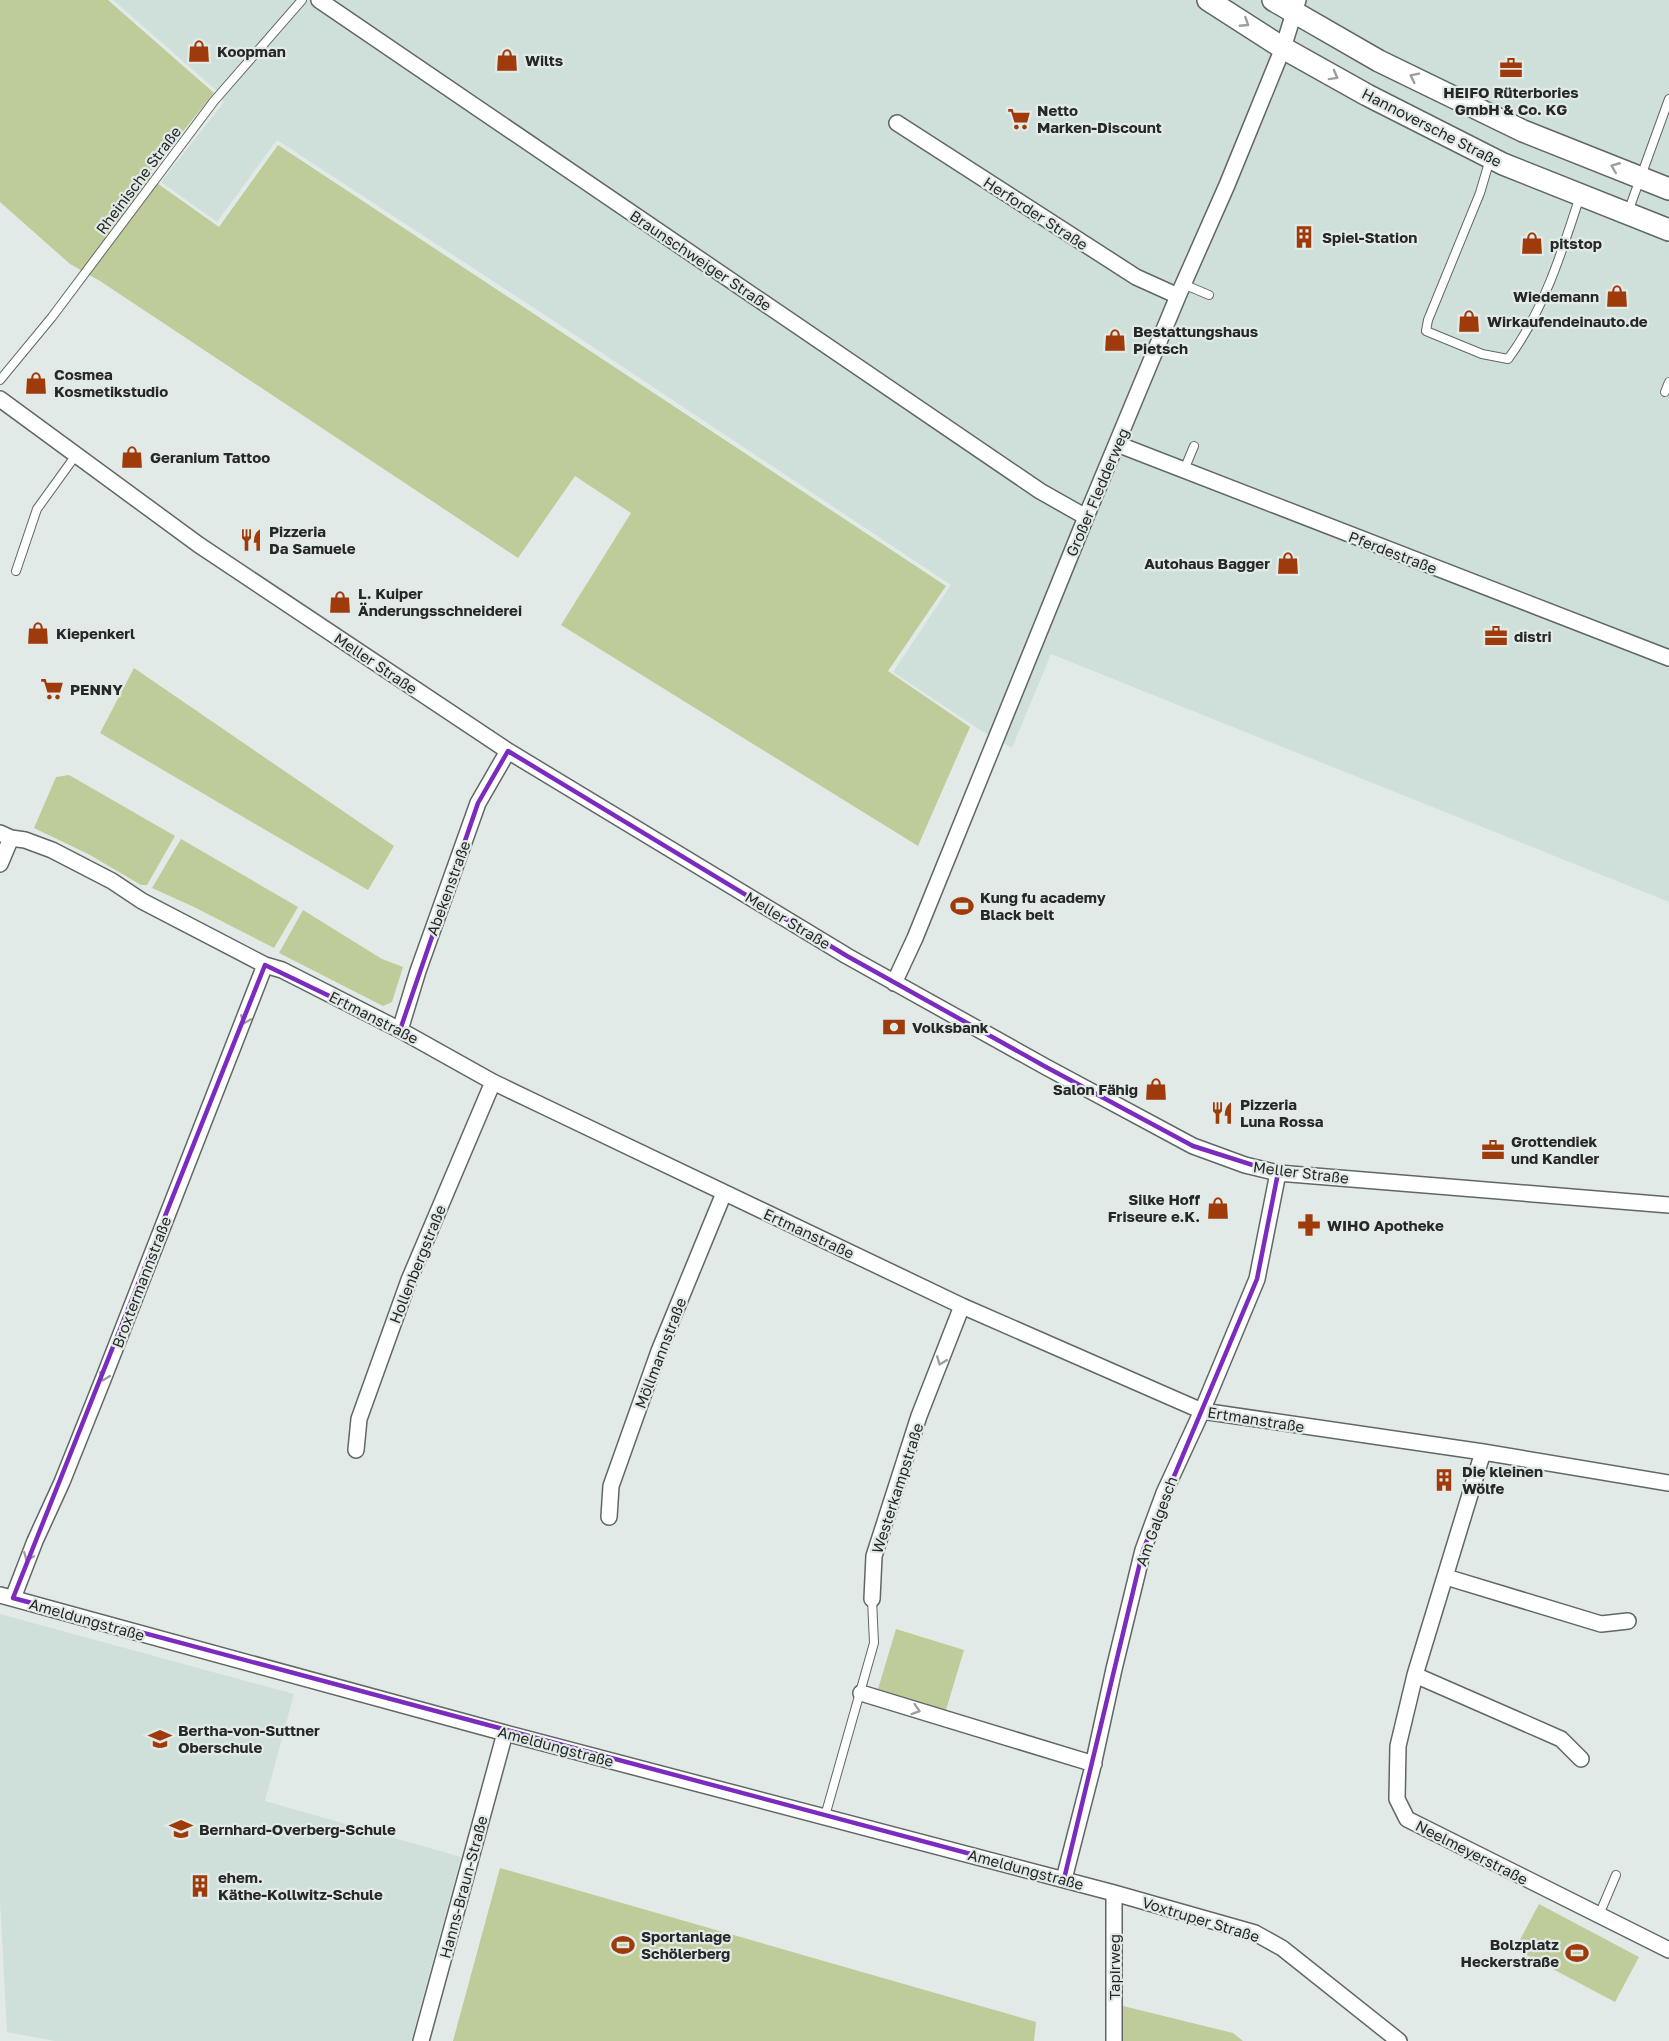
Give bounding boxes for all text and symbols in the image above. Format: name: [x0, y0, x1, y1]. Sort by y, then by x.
one-way arrow: [1239, 16, 1250, 27]
shop icon: Koopman: [186, 38, 212, 64]
place label: Koopman: [217, 42, 286, 60]
shop icon: Wilts: [494, 47, 520, 73]
place label: Wilts: [525, 51, 563, 69]
office icon: HEIFO Rüterbories GmbH & Co. KG: [1498, 55, 1524, 81]
one-way arrow: [1328, 69, 1338, 80]
one-way arrow: [1409, 73, 1420, 85]
place label: HEIFO Rüterbories GmbH & Co. KG: [1443, 83, 1579, 118]
street label: Hannoversche Straße: [1359, 84, 1505, 170]
place label: Netto Marken-Discount: [1037, 101, 1162, 136]
supermarket icon: Netto Marken-Discount: [1006, 106, 1032, 132]
street label: Rheinische Straße: [92, 122, 185, 237]
one-way arrow: [1610, 162, 1621, 174]
street label: Herforder Straße: [980, 173, 1092, 254]
street label: Braunschweiger Straße: [627, 206, 775, 314]
building icon: Spiel-Station: [1291, 224, 1317, 250]
place label: Spiel-Station: [1322, 228, 1417, 246]
shop icon: pitstop: [1519, 230, 1545, 256]
place label: pitstop: [1550, 234, 1602, 252]
shop icon: Wiedemann: [1604, 283, 1630, 309]
place label: Wiedemann: [1513, 287, 1599, 305]
shop icon: Wirkaufendeinauto.de: [1456, 308, 1482, 334]
place label: Wirkaufendeinauto.de: [1487, 312, 1648, 330]
place label: Bestattungshaus Pietsch: [1133, 322, 1258, 357]
shop icon: Bestattungshaus Pietsch: [1102, 327, 1128, 353]
place label: Cosmea Kosmetikstudio: [54, 365, 168, 400]
shop icon: Cosmea Kosmetikstudio: [23, 370, 49, 396]
street label: Großer Fledderweg: [1062, 425, 1132, 559]
shop icon: Geranium Tattoo: [119, 444, 145, 470]
place label: Geranium Tattoo: [150, 448, 270, 466]
place label: Pizzeria Da Samuele: [269, 522, 356, 557]
restaurant icon: Pizzeria Da Samuele: [238, 527, 264, 553]
street label: Pferdestraße: [1346, 527, 1440, 577]
shop icon: Autohaus Bagger: [1275, 550, 1301, 576]
place label: Autohaus Bagger: [1144, 554, 1270, 572]
place label: L. Kuiper Änderungsschneiderei: [358, 584, 522, 619]
shop icon: L. Kuiper Änderungsschneiderei: [327, 589, 353, 615]
shop icon: Kiepenkerl: [25, 620, 51, 646]
office icon: distri: [1483, 623, 1509, 649]
place label: Kiepenkerl: [56, 624, 135, 642]
place label: distri: [1514, 627, 1552, 645]
street label: Meller Straße: [331, 629, 421, 698]
supermarket icon: PENNY: [39, 676, 65, 702]
place label: PENNY: [70, 680, 123, 698]
street label: Abekenstraße: [423, 838, 474, 938]
street label: Meller Straße: [742, 888, 834, 953]
place label: Kung fu academy Black belt: [980, 888, 1106, 923]
sports icon: Kung fu academy Black belt: [949, 893, 975, 919]
street label: Ertmanstraße: [326, 987, 422, 1047]
one-way arrow: [240, 1013, 252, 1024]
bank icon: Volksbank: [881, 1014, 907, 1040]
place label: Volksbank: [912, 1018, 989, 1036]
shop icon: Salon Fähig: [1143, 1076, 1169, 1102]
place label: Salon Fähig: [1053, 1080, 1138, 1098]
place label: Pizzeria Luna Rossa: [1240, 1095, 1324, 1130]
restaurant icon: Pizzeria Luna Rossa: [1209, 1100, 1235, 1126]
place label: Grottendiek und Kandler: [1511, 1132, 1600, 1167]
office icon: Grottendiek und Kandler: [1480, 1137, 1506, 1163]
street label: Meller Straße: [1252, 1157, 1350, 1187]
place label: Silke Hoff Friseure e.K.: [1108, 1190, 1201, 1225]
shop icon: Silke Hoff Friseure e.K.: [1205, 1195, 1231, 1221]
street label: Hollenbergstraße: [385, 1202, 449, 1326]
street label: Ertmanstraße: [761, 1204, 857, 1262]
pharmacy icon: WIHO Apotheke: [1296, 1212, 1322, 1238]
street label: Broxtermannstraße: [108, 1213, 174, 1350]
place label: WIHO Apotheke: [1327, 1216, 1444, 1234]
street label: Möllmannstraße: [631, 1295, 690, 1411]
one-way arrow: [936, 1354, 948, 1365]
one-way arrow: [99, 1371, 111, 1382]
street label: Ertmanstraße: [1206, 1402, 1306, 1436]
street label: Westerkampstraße: [867, 1420, 927, 1555]
place label: Die kleinen Wölfe: [1462, 1462, 1543, 1497]
building icon: Die kleinen Wölfe: [1431, 1467, 1457, 1493]
street label: Am Galgesch: [1131, 1474, 1181, 1568]
one-way arrow: [23, 1551, 36, 1562]
street label: Ameldungstraße: [27, 1594, 147, 1644]
one-way arrow: [910, 1703, 921, 1715]
place label: Bertha-von-Suttner Oberschule: [178, 1721, 320, 1756]
street label: Ameldungstraße: [496, 1722, 616, 1770]
school or university icon: Bertha-von-Suttner Oberschule: [147, 1726, 173, 1752]
street label: Hanns-Braun-Straße: [435, 1813, 491, 1960]
school or university icon: Bernhard-Overberg-Schule: [168, 1816, 194, 1842]
street label: Neelmeyerstraße: [1413, 1816, 1531, 1888]
place label: Bernhard-Overberg-Schule: [199, 1820, 396, 1838]
street label: Ameldungstraße: [966, 1845, 1086, 1893]
place label: ehem. Käthe-Kollwitz-Schule: [218, 1868, 383, 1903]
building icon: ehem. Käthe-Kollwitz-Schule: [187, 1873, 213, 1899]
street label: Voxtruper Straße: [1140, 1893, 1262, 1945]
place label: Sportanlage Schölerberg: [641, 1927, 731, 1962]
sports icon: Sportanlage Schölerberg: [610, 1932, 636, 1958]
street label: Tapirweg: [1105, 1934, 1123, 2000]
place label: Bolzplatz Heckerstraße: [1461, 1935, 1559, 1970]
sports icon: Bolzplatz Heckerstraße: [1564, 1940, 1590, 1966]

